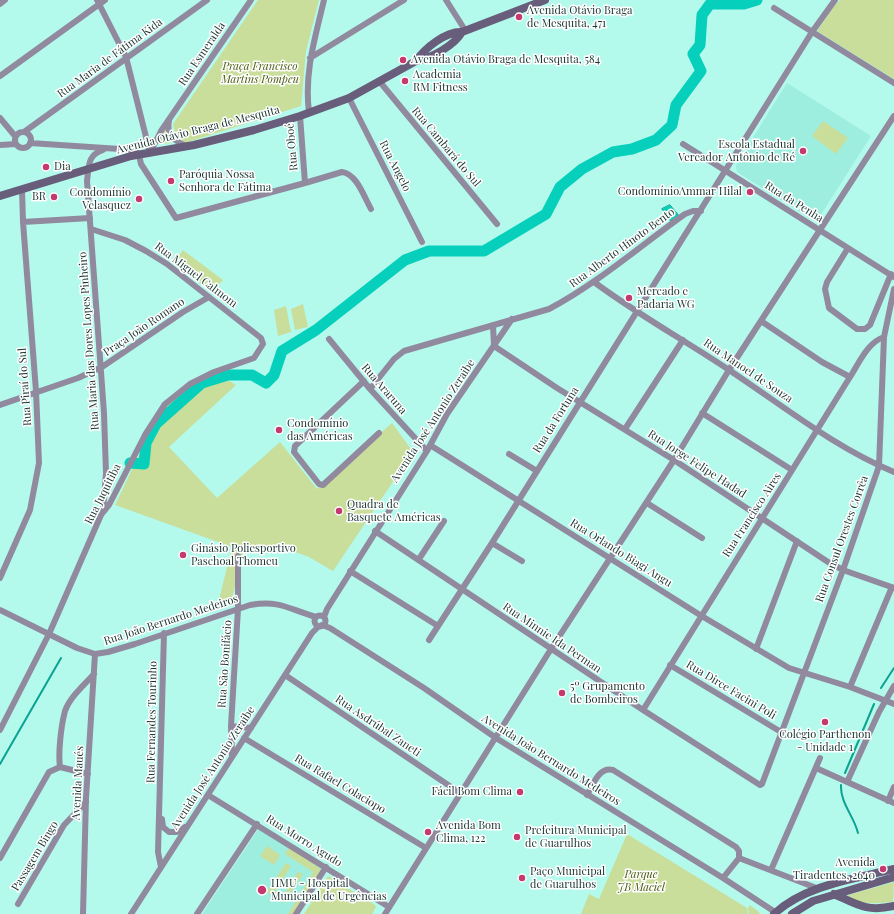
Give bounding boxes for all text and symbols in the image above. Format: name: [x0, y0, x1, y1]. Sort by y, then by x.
place label: Avenida Otávio Braga de Mesquita, 471: [527, 4, 632, 30]
marker: Avenida Otávio Braga de Mesquita, 471: [514, 12, 524, 22]
street label: Rua Maria de Fátima Kida: [55, 15, 165, 101]
street label: Rua Esmeralda: [176, 20, 228, 88]
place label: Avenida Otávio Braga de Mesquita, 584: [411, 53, 600, 67]
marker: Avenida Otávio Braga de Mesquita, 584: [398, 55, 408, 65]
park label: Praça Francisco Martins Pompeu: [221, 60, 299, 86]
place label: Academia RM Fitness: [413, 68, 468, 94]
marker: Academia RM Fitness: [400, 76, 410, 86]
street label: Avenida Otávio Braga de Mesquita: [115, 103, 281, 157]
street label: Rua Cambará do Sul: [409, 104, 483, 190]
street label: Rua Oboé: [283, 123, 301, 171]
street label: Rua Angelo: [377, 138, 413, 194]
place label: Escola Estadual Vereador Antônio de Ré: [678, 138, 795, 164]
marker: Escola Estadual Vereador Antônio de Ré: [798, 146, 808, 156]
place label: Dia: [54, 160, 71, 174]
marker: Dia: [41, 162, 51, 172]
place label: Paróquia Nossa Senhora de Fátima: [179, 168, 271, 194]
marker: Paróquia Nossa Senhora de Fátima: [166, 176, 176, 186]
street label: Rua da Penha: [762, 179, 826, 225]
place label: CondomínioAmmar Hilal: [618, 185, 742, 199]
place label: Condomínio Velasquez: [70, 186, 131, 212]
marker: CondomínioAmmar Hilal: [745, 187, 755, 197]
place label: BR: [32, 190, 46, 204]
marker: BR: [49, 192, 59, 202]
marker: Condomínio Velasquez: [134, 194, 144, 204]
street label: Rua Alberto Hinoto Bento: [567, 205, 677, 291]
street label: Rua Miguel Calmom: [152, 240, 240, 310]
street label: Rua Maria das Dores Lopes Pinheiro: [76, 251, 102, 431]
place label: Mercado e Padaria WG: [637, 285, 695, 311]
marker: Mercado e Padaria WG: [624, 293, 634, 303]
street label: Praça João Romano: [101, 295, 187, 359]
street label: Rua Manoel de Souza: [701, 336, 795, 406]
street label: Rua Piraí do Sul: [16, 347, 34, 427]
street label: Avenida José Antonio Zeraibe: [388, 357, 478, 485]
street label: Rua Araruna: [359, 361, 409, 417]
street label: Rua da Fortuna: [530, 384, 582, 456]
place label: Condomínio das Américas: [287, 417, 353, 443]
marker: Condomínio das Américas: [274, 425, 284, 435]
street label: Rua Jorge Felipe Hadad: [645, 427, 749, 501]
street label: Rua Juquitiba: [82, 462, 124, 526]
street label: Rua Francisco Aires: [720, 470, 784, 560]
street label: Rua Consul Orestes Corrêa: [813, 474, 871, 604]
place label: Quadra de Basquete Américas: [347, 498, 441, 524]
marker: Quadra de Basquete Américas: [334, 506, 344, 516]
street label: Rua Orlando Biagi Angu: [568, 516, 674, 590]
place label: Ginásio Poliesportivo Paschoal Thomeu: [191, 542, 296, 568]
marker: Ginásio Poliesportivo Paschoal Thomeu: [178, 550, 188, 560]
street label: Rua João Bernardo Medeiros: [102, 592, 240, 648]
street label: Rua Minnie Ida Perman: [500, 600, 604, 676]
street label: Rua São Bonifácio: [215, 619, 235, 709]
street label: Rua Dirce Facini Poli: [684, 658, 778, 722]
street label: Rua Fernandes Tourinho: [144, 661, 160, 783]
place label: 5º Grupamento de Bombeiros: [570, 680, 645, 706]
marker: 5º Grupamento de Bombeiros: [557, 688, 567, 698]
street label: Rua Asdrúbal Zaneti: [333, 693, 423, 759]
street label: Avenida José Antonio Zeraibe: [168, 704, 258, 832]
street label: Avenida João Bernardo Medeiros: [479, 712, 623, 808]
marker: Colégio Parthenon - Unidade 1: [820, 717, 830, 727]
place label: Colégio Parthenon - Unidade 1: [779, 728, 871, 754]
street label: Avenida Maués: [69, 746, 87, 820]
street label: Rua Rafael Colaciopo: [292, 752, 388, 816]
place label: Fácil Bom Clima: [431, 785, 512, 799]
marker: Fácil Bom Clima: [515, 787, 525, 797]
street label: Rua Morro Agudo: [264, 812, 344, 870]
street label: Passagem Bingo: [9, 819, 61, 893]
place label: Avenida Bom Clima, 122: [436, 819, 501, 845]
place label: Prefeitura Municipal de Guarulhos: [525, 824, 627, 850]
marker: Avenida Bom Clima, 122: [423, 827, 433, 837]
marker: Prefeitura Municipal de Guarulhos: [512, 832, 522, 842]
place label: Avenida Tiradentes, 2640: [793, 856, 875, 882]
marker: Avenida Tiradentes, 2640: [878, 864, 888, 874]
place label: Paço Municipal de Guarulhos: [530, 865, 605, 891]
park label: Parque JB Maciel: [617, 868, 665, 894]
marker: Paço Municipal de Guarulhos: [517, 873, 527, 883]
place label: HMU - Hospital Municipal de Urgências: [271, 877, 387, 903]
marker: HMU - Hospital Municipal de Urgências: [256, 884, 268, 896]

